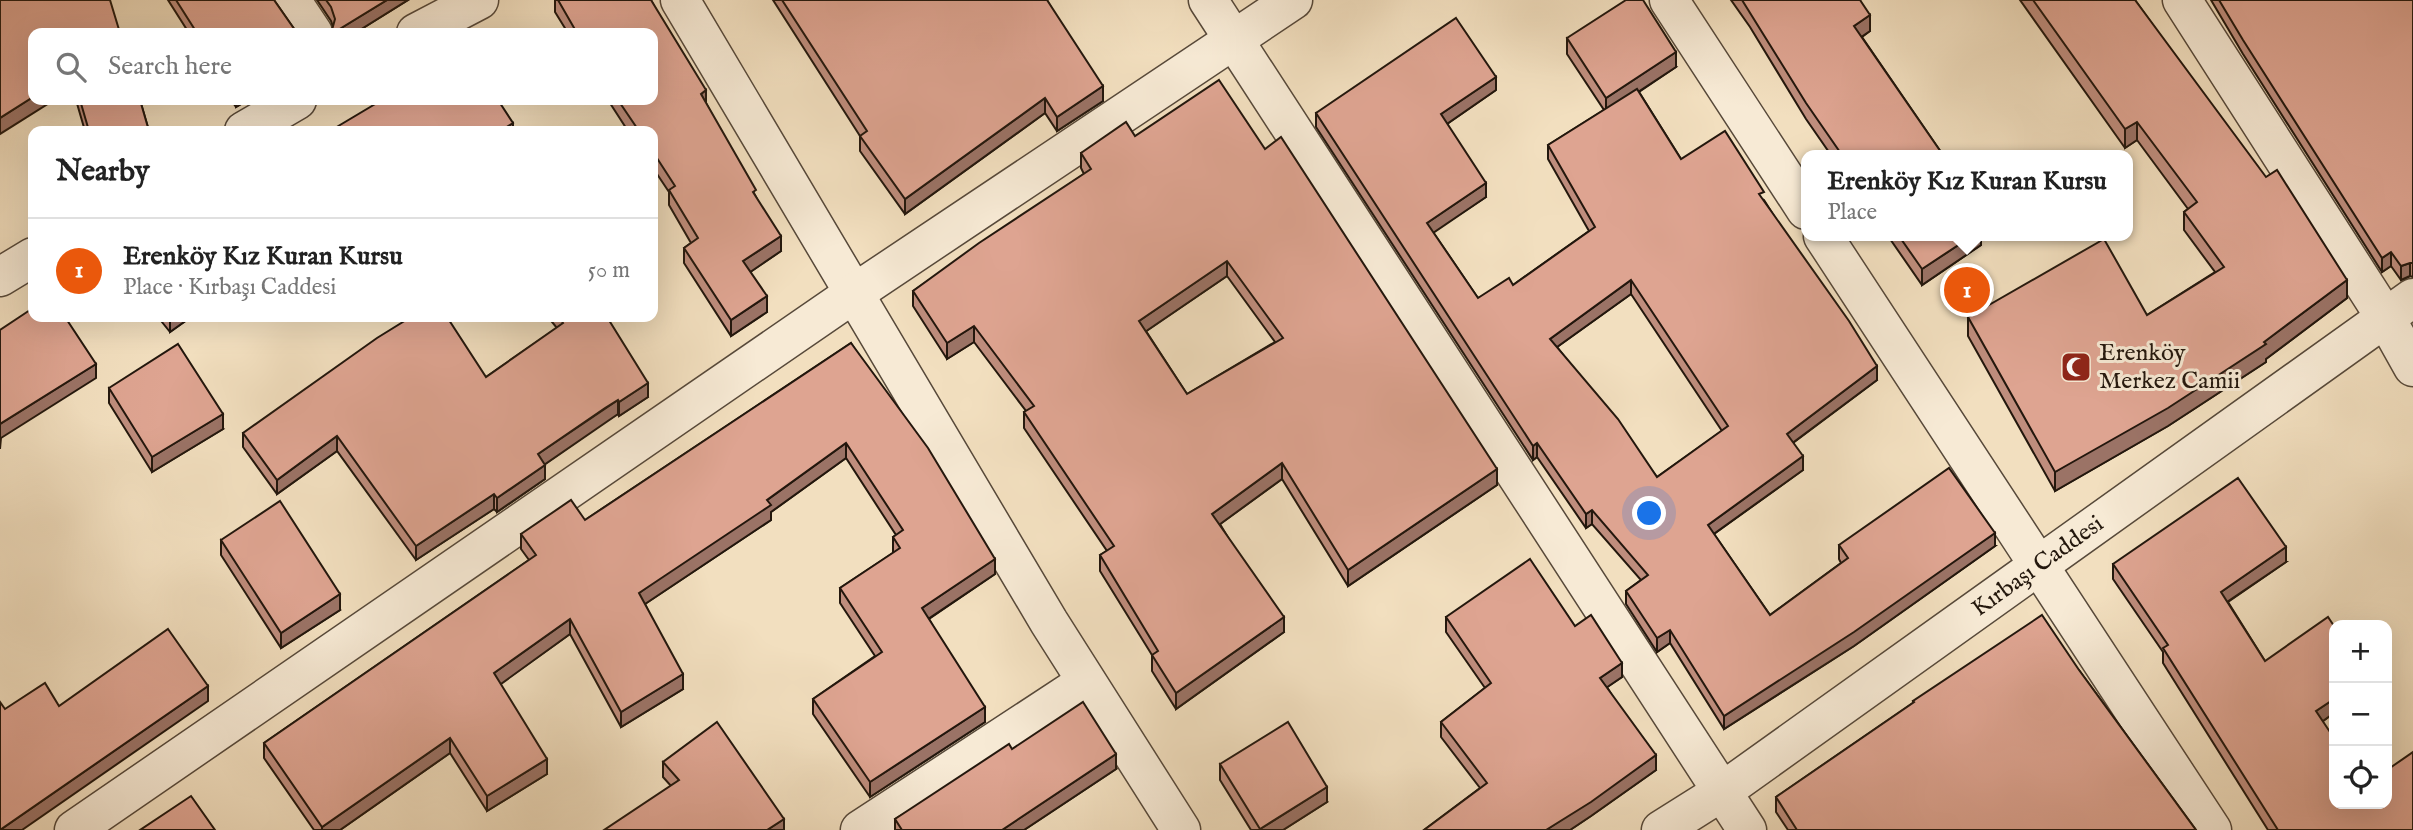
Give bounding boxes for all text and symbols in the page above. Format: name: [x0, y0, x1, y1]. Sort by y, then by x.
search box: [28, 28, 658, 105]
icon: search: [52, 48, 90, 86]
text: Search here: [108, 50, 232, 83]
popup: [1801, 150, 2133, 241]
text: Nearby: [56, 153, 149, 191]
text: Erenköy Kız Kuran Kursu: [1827, 165, 2107, 198]
text: Place: [1827, 198, 1877, 227]
text: Erenköy Kız Kuran Kursu: [123, 240, 403, 273]
text: 1: [75, 256, 83, 285]
text: 50 m: [588, 256, 630, 285]
pin: 1: [1944, 264, 1990, 316]
text: Place · Kırbaşı Caddesi: [123, 273, 337, 302]
place label: Erenköy Merkez Camii: [2099, 338, 2240, 397]
mosque icon: Erenköy Merkez Camii: [2059, 350, 2093, 384]
your location: [1632, 496, 1666, 530]
street label: Kırbaşı Caddesi: [1966, 509, 2110, 624]
map controls: [2329, 620, 2392, 809]
button: +: [2329, 620, 2392, 683]
button: −: [2329, 683, 2392, 746]
button: locate: [2329, 746, 2392, 809]

